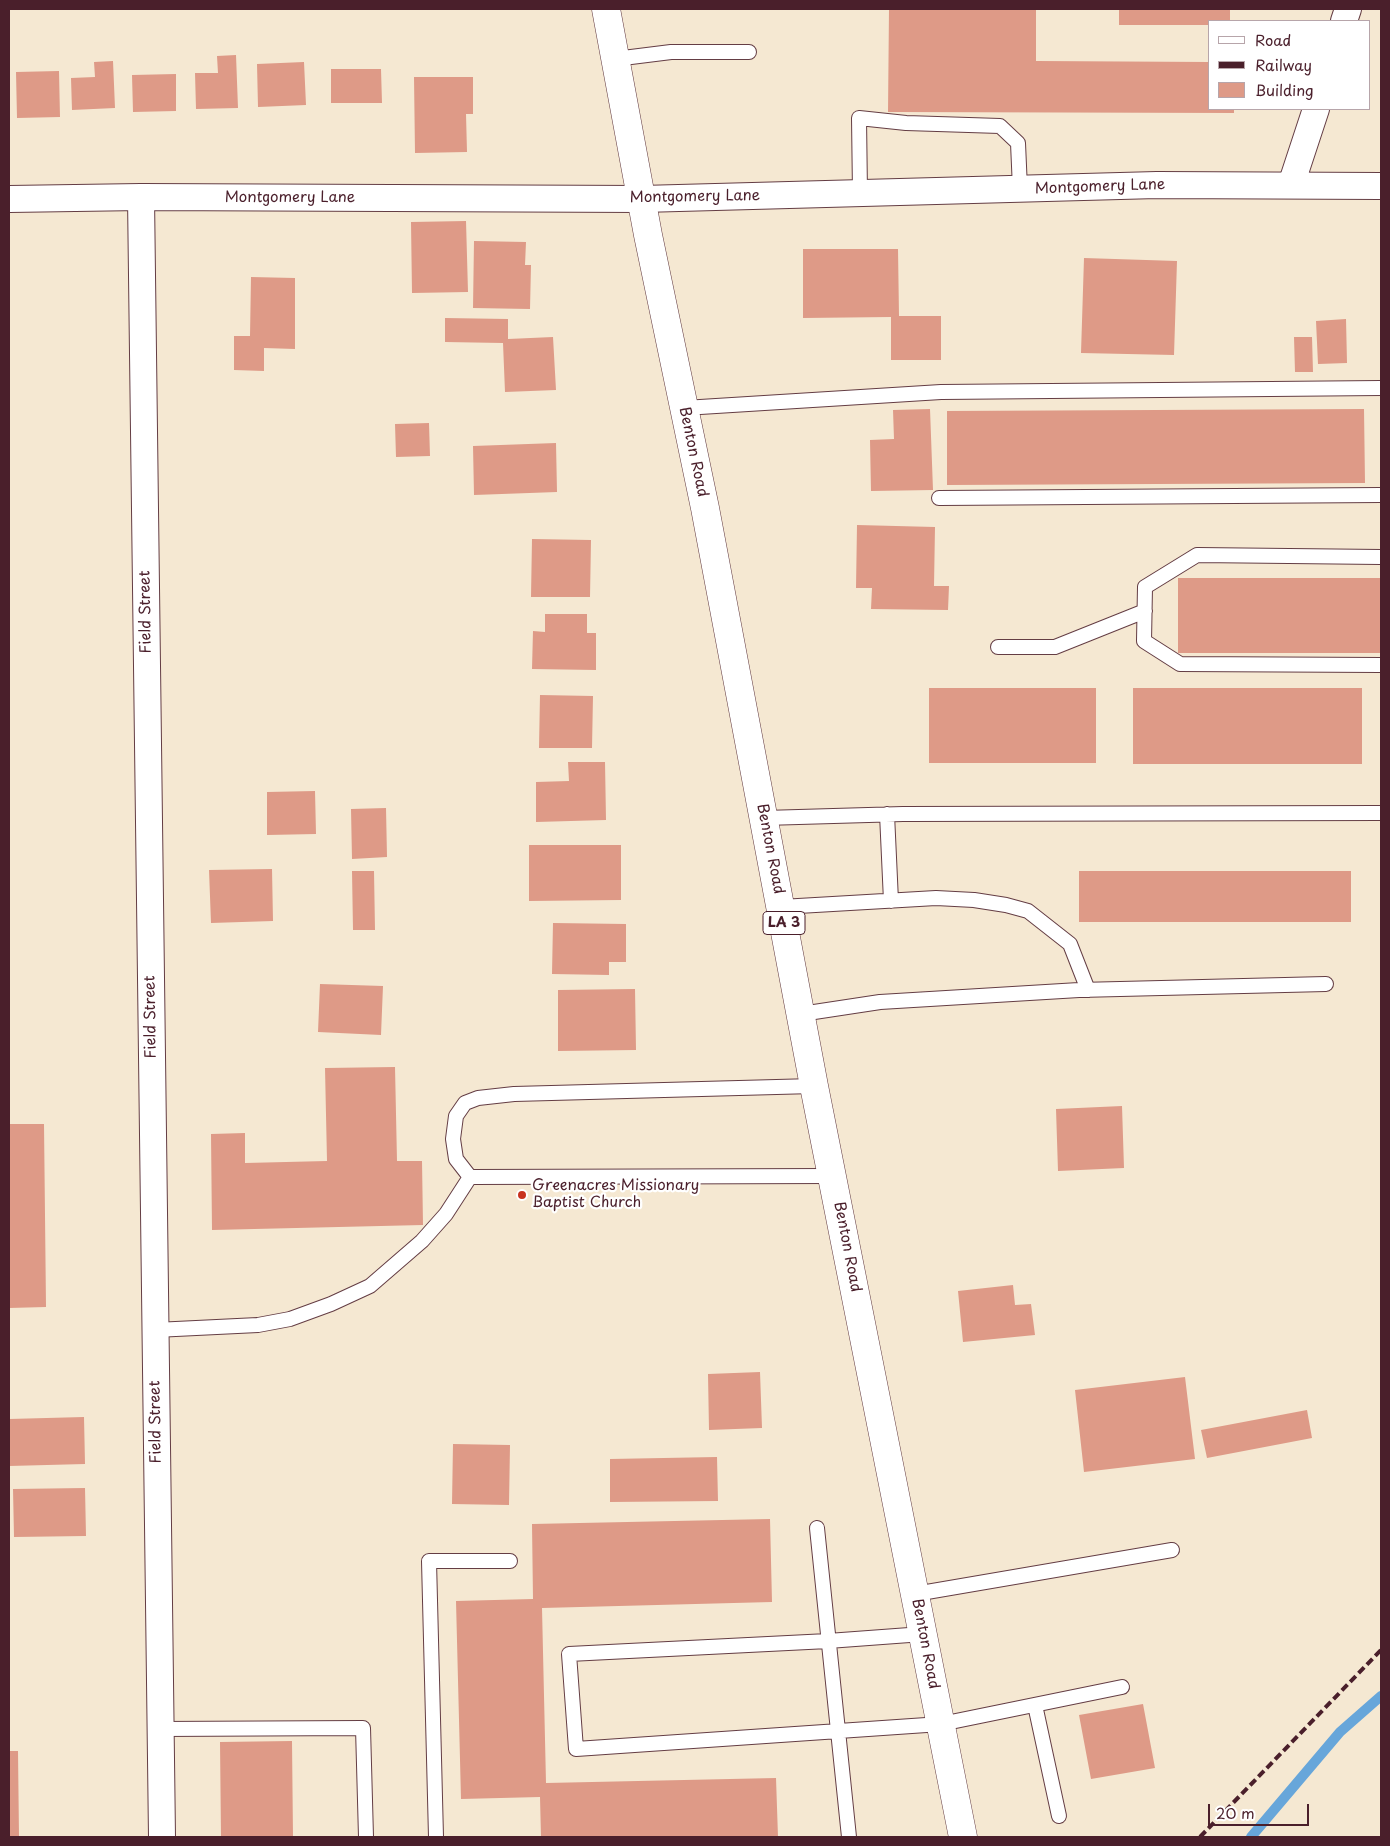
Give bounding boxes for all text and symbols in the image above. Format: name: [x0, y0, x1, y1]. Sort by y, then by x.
legend: [1208, 20, 1370, 110]
text: Road: [1255, 28, 1291, 51]
text: Railway: [1255, 53, 1312, 76]
text: Building: [1255, 78, 1314, 101]
street label: Montgomery Lane: [1034, 176, 1166, 198]
street label: Montgomery Lane: [630, 187, 760, 207]
street label: Montgomery Lane: [225, 189, 355, 207]
street label: Benton Road: [675, 405, 711, 499]
street label: Field Street: [136, 570, 156, 654]
street label: Benton Road: [752, 802, 788, 896]
road number: LA 3: [763, 911, 805, 934]
street label: Field Street: [141, 975, 161, 1059]
place label: Greenacres Missionary Baptist Church: [532, 1177, 699, 1212]
marker: Greenacres Missionary Baptist Church: [516, 1189, 528, 1201]
street label: Benton Road: [829, 1200, 865, 1294]
street label: Field Street: [146, 1380, 166, 1464]
street label: Benton Road: [907, 1597, 943, 1691]
scale bar: [1210, 1794, 1311, 1826]
text: 20 m: [1216, 1801, 1255, 1824]

